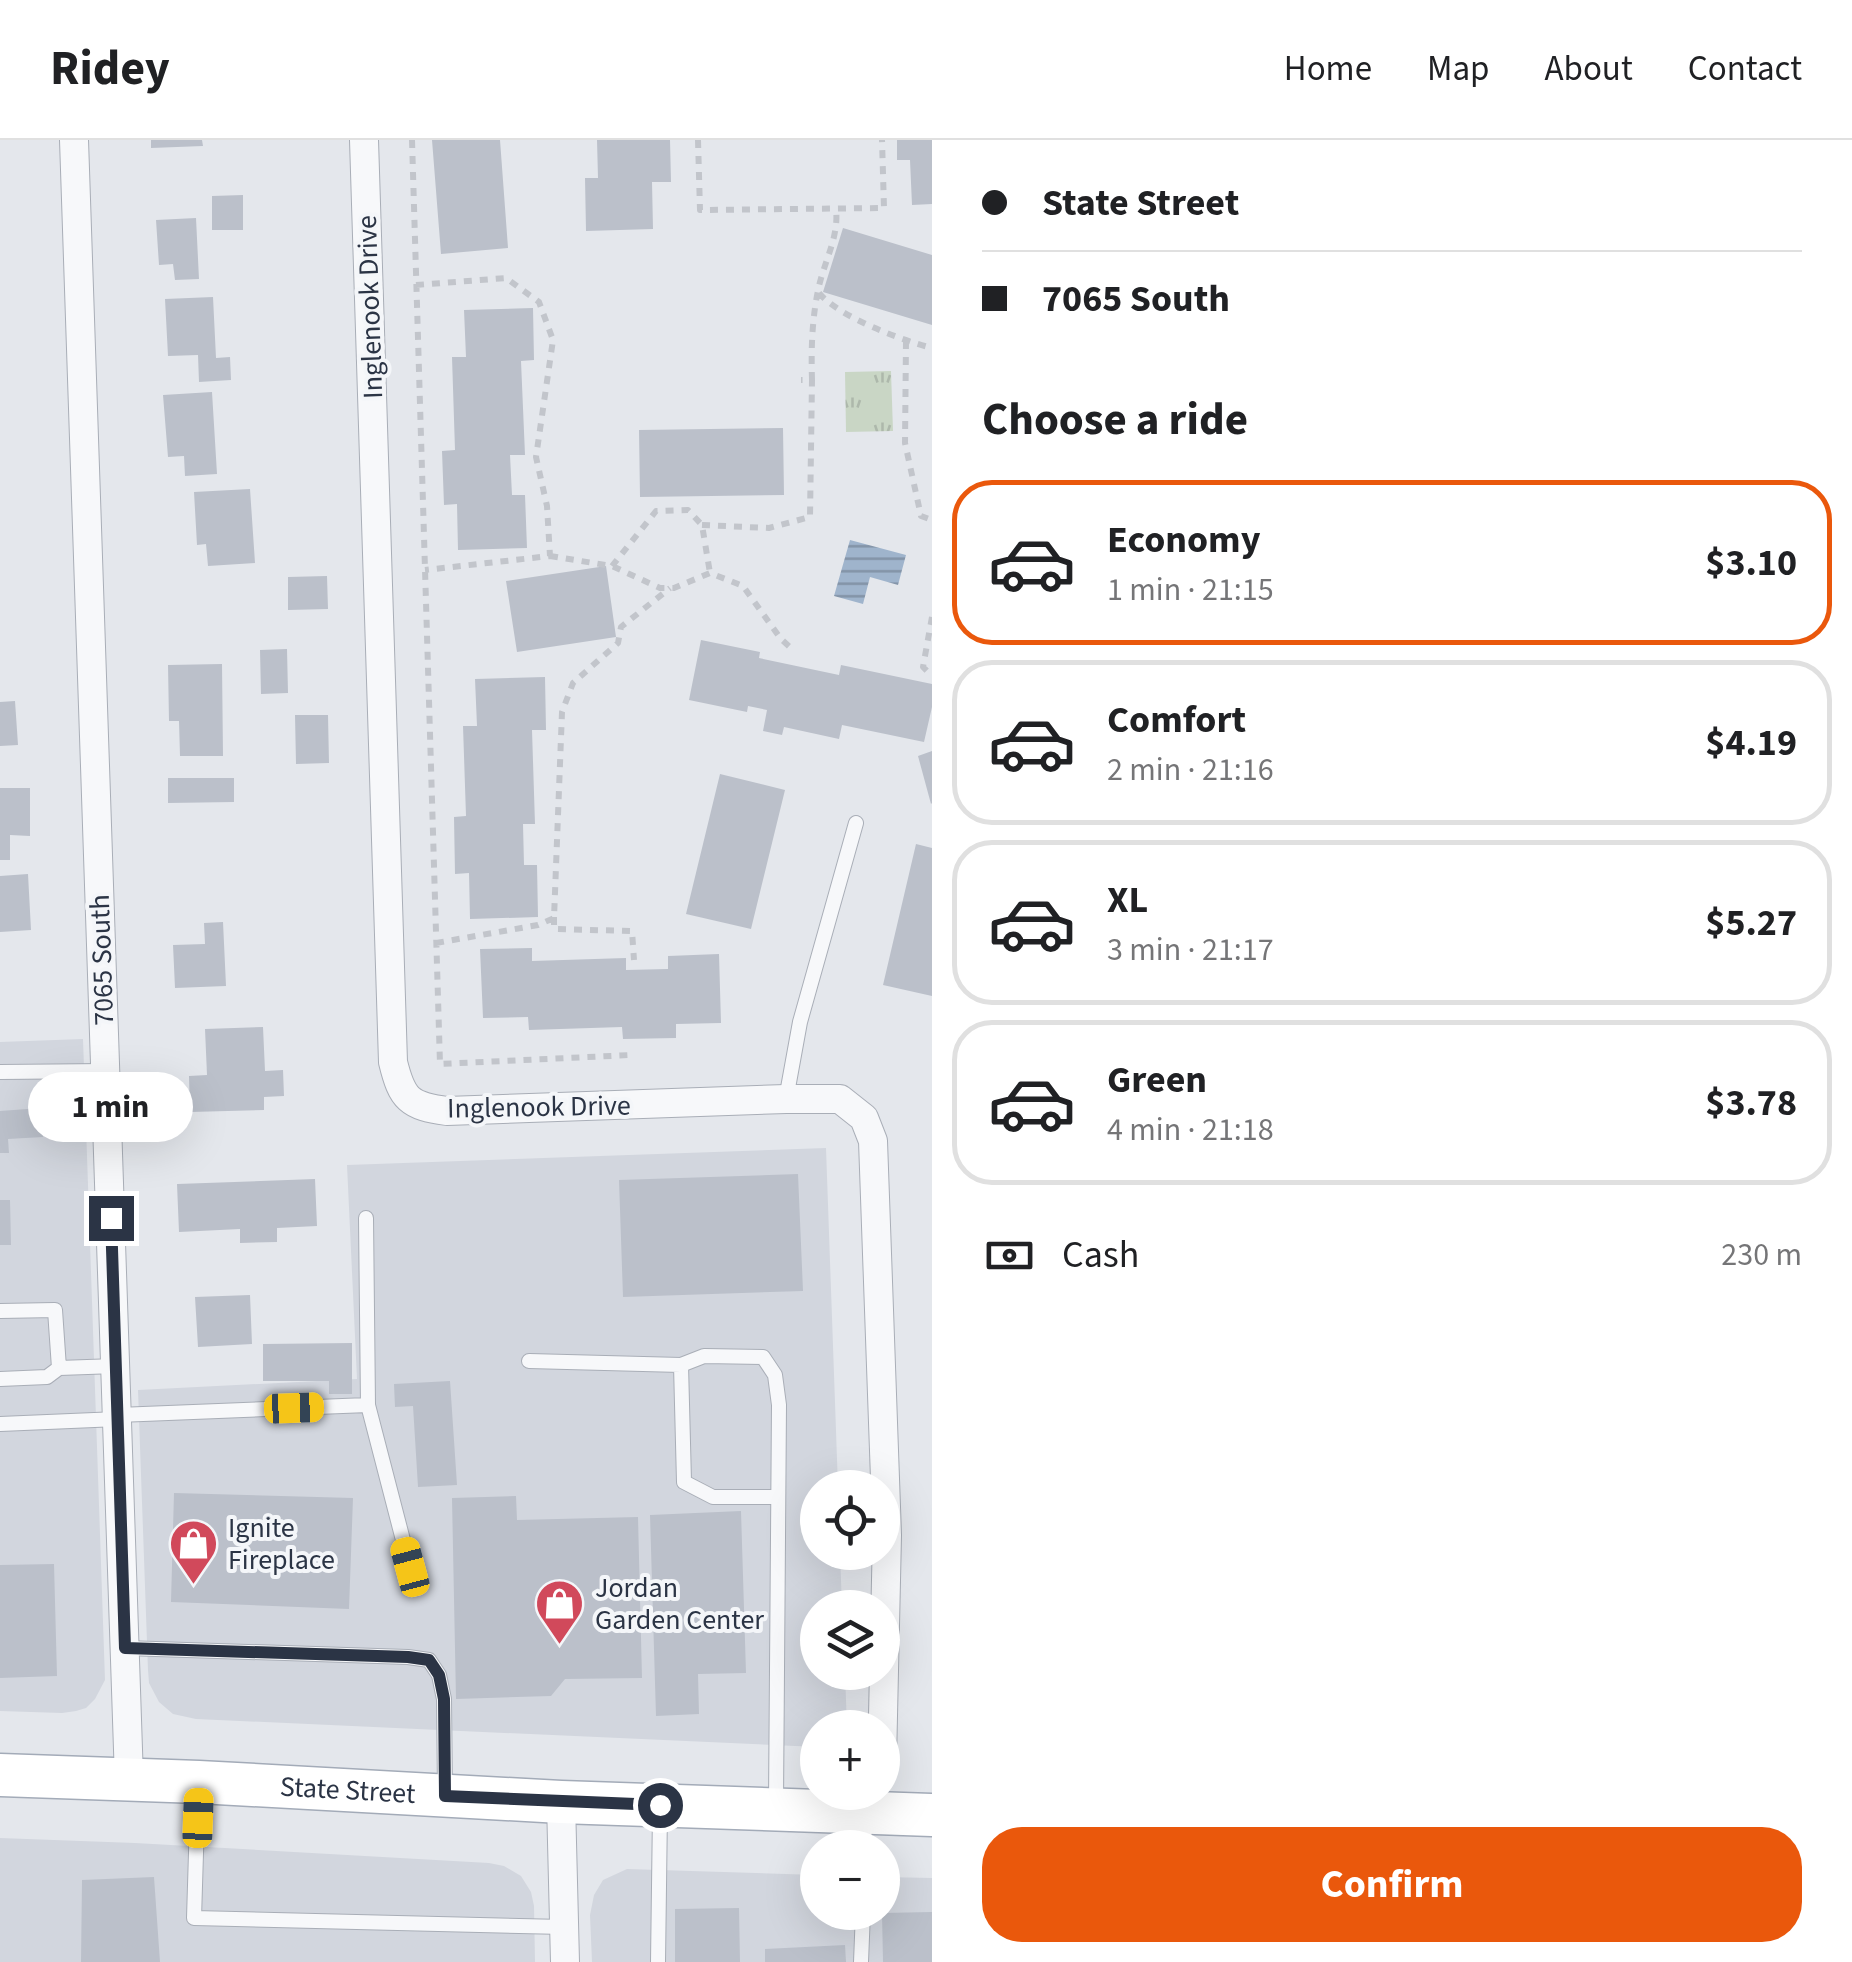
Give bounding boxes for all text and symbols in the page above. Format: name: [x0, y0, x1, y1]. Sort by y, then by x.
text: Ridey: [50, 35, 170, 103]
text: Home: [1284, 44, 1372, 94]
text: Map: [1427, 44, 1490, 94]
text: About: [1545, 44, 1633, 94]
text: Contact: [1688, 44, 1802, 94]
text: State Street: [1042, 176, 1239, 230]
street label: Inglenook Drive: [347, 215, 393, 399]
text: 7065 South: [1042, 272, 1230, 326]
text: Choose a ride: [982, 388, 1248, 452]
text: Economy: [1107, 513, 1260, 567]
icon: car: [987, 518, 1077, 608]
text: $3.10: [1705, 536, 1797, 590]
text: 1 min · 21:15: [1107, 567, 1274, 613]
text: Comfort: [1107, 693, 1246, 747]
icon: car: [987, 698, 1077, 788]
text: $4.19: [1705, 716, 1797, 770]
text: 2 min · 21:16: [1107, 747, 1274, 793]
text: XL: [1107, 873, 1148, 927]
icon: car: [987, 878, 1077, 968]
street label: 7065 South: [80, 894, 124, 1026]
text: $5.27: [1705, 896, 1797, 950]
text: 3 min · 21:17: [1107, 927, 1274, 973]
text: Green: [1107, 1053, 1207, 1107]
icon: car: [987, 1058, 1077, 1148]
callout: 1 min: [28, 1073, 194, 1143]
text: $3.78: [1705, 1076, 1797, 1130]
text: 1 min: [72, 1084, 149, 1130]
street label: Inglenook Drive: [447, 1085, 631, 1129]
text: 4 min · 21:18: [1107, 1107, 1274, 1153]
route end: [89, 1196, 134, 1241]
icon: cash: [982, 1228, 1037, 1283]
text: Cash: [1062, 1228, 1139, 1282]
text: 230 m: [1721, 1232, 1802, 1278]
car: [263, 1392, 325, 1424]
map controls: [800, 1470, 900, 1930]
button: locate: [800, 1470, 900, 1570]
place label: Ignite Fireplace: [228, 1508, 335, 1580]
shop icon: Ignite Fireplace: [167, 1518, 219, 1586]
car: [388, 1534, 432, 1600]
place label: Jordan Garden Center: [595, 1568, 764, 1640]
shop icon: Jordan Garden Center: [534, 1578, 586, 1646]
button: layers: [800, 1590, 900, 1690]
button: +: [800, 1710, 900, 1810]
street label: State Street: [279, 1767, 417, 1814]
route start: [638, 1783, 683, 1828]
car: [182, 1787, 214, 1849]
button: Confirm: [982, 1827, 1802, 1942]
button: −: [800, 1830, 900, 1930]

